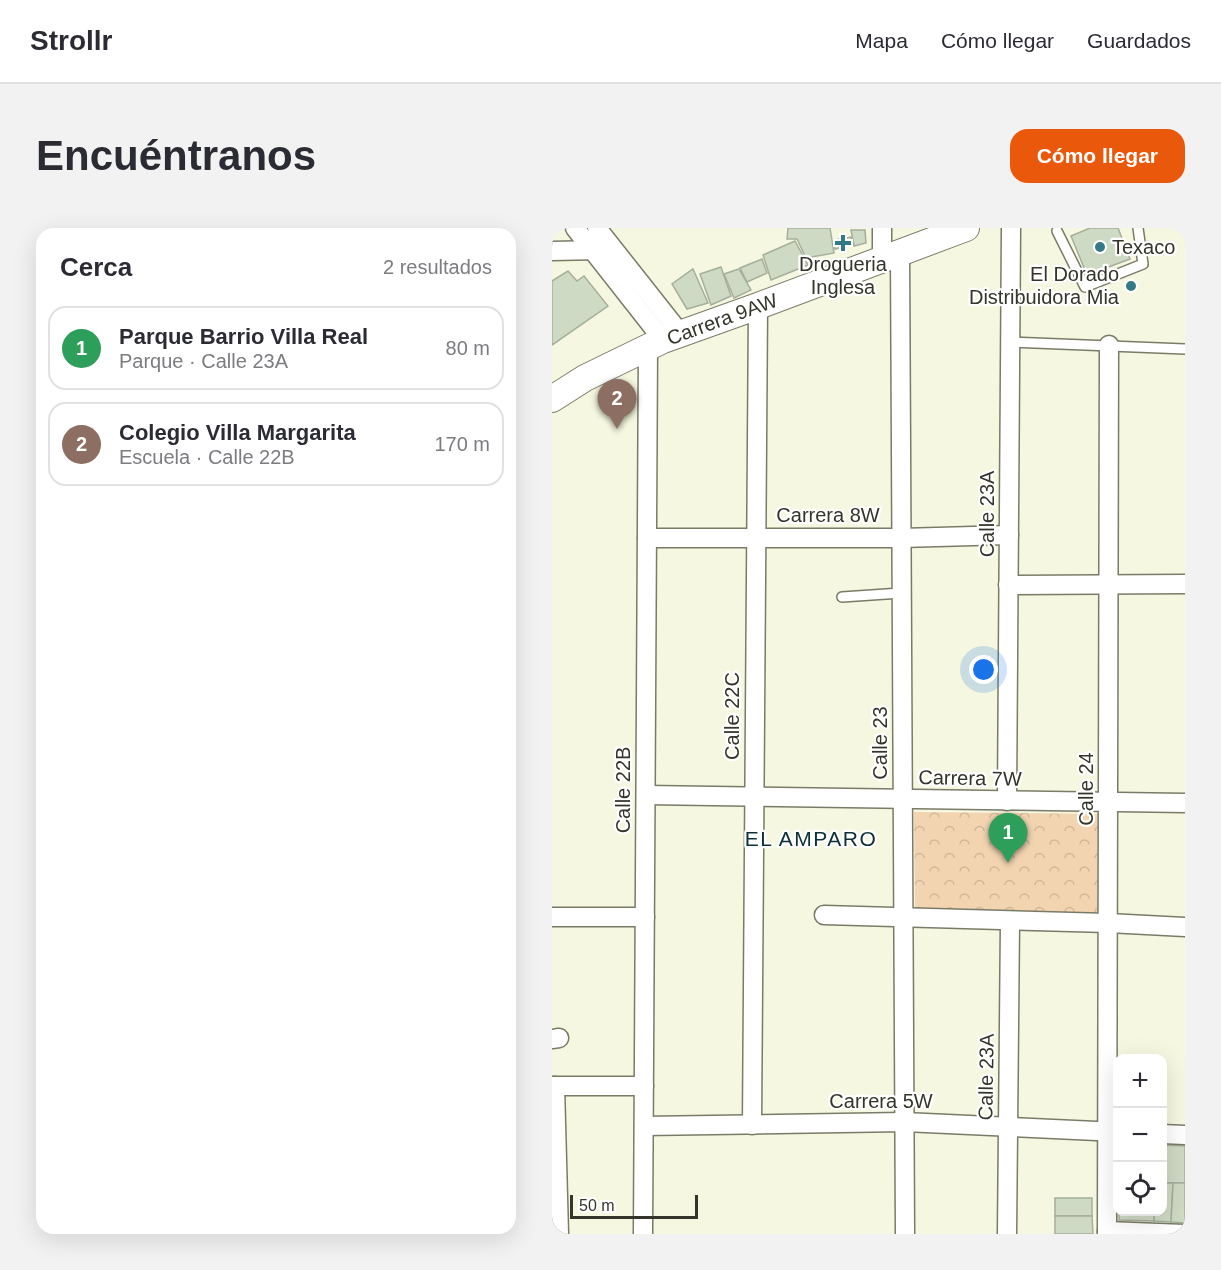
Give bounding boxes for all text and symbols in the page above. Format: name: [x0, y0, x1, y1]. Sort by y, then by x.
text: Strollr: [30, 25, 112, 56]
text: Mapa: [855, 29, 908, 52]
text: Cómo llegar: [941, 29, 1054, 52]
text: Guardados: [1087, 29, 1191, 52]
button: Cómo llegar: [1010, 129, 1185, 183]
text: Encuéntranos: [36, 132, 316, 179]
marker: Drogueria Inglesa: [836, 236, 850, 250]
place label: Texaco: [1112, 236, 1175, 258]
marker: Texaco: [1093, 240, 1107, 254]
text: Cerca: [60, 252, 132, 282]
place label: Drogueria Inglesa: [799, 253, 888, 298]
text: 2 resultados: [383, 256, 492, 278]
place label: El Dorado Distribuidora Mia: [969, 263, 1120, 308]
marker: El Dorado Distribuidora Mia: [1124, 279, 1138, 293]
street label: Carrera 9AW: [664, 289, 780, 349]
text: Parque Barrio Villa Real: [119, 324, 368, 349]
text: 1: [76, 337, 87, 359]
text: 80 m: [446, 337, 490, 359]
text: Parque · Calle 23A: [119, 350, 288, 372]
pin: 2: [598, 380, 636, 429]
text: Colegio Villa Margarita: [119, 420, 356, 445]
text: 2: [76, 433, 87, 455]
text: 170 m: [434, 433, 490, 455]
text: Escuela · Calle 22B: [119, 446, 295, 468]
street label: Calle 23A: [976, 470, 998, 557]
street label: Carrera 8W: [776, 504, 880, 526]
your location: [969, 655, 998, 684]
street label: Calle 22C: [721, 672, 743, 760]
street label: Calle 23: [869, 706, 891, 780]
street label: Calle 22B: [612, 747, 634, 833]
street label: Calle 24: [1075, 752, 1097, 826]
street label: Carrera 7W: [918, 766, 1022, 790]
pin: 1: [988, 814, 1028, 863]
district label: EL AMPARO: [745, 827, 877, 850]
street label: Calle 23A: [974, 1033, 998, 1121]
map controls: [1113, 1054, 1167, 1216]
button: +: [1113, 1054, 1167, 1108]
street label: Carrera 5W: [829, 1090, 933, 1112]
button: −: [1113, 1108, 1167, 1162]
button: locate: [1113, 1162, 1167, 1216]
scale bar: [570, 1192, 698, 1220]
text: 50 m: [579, 1197, 615, 1214]

